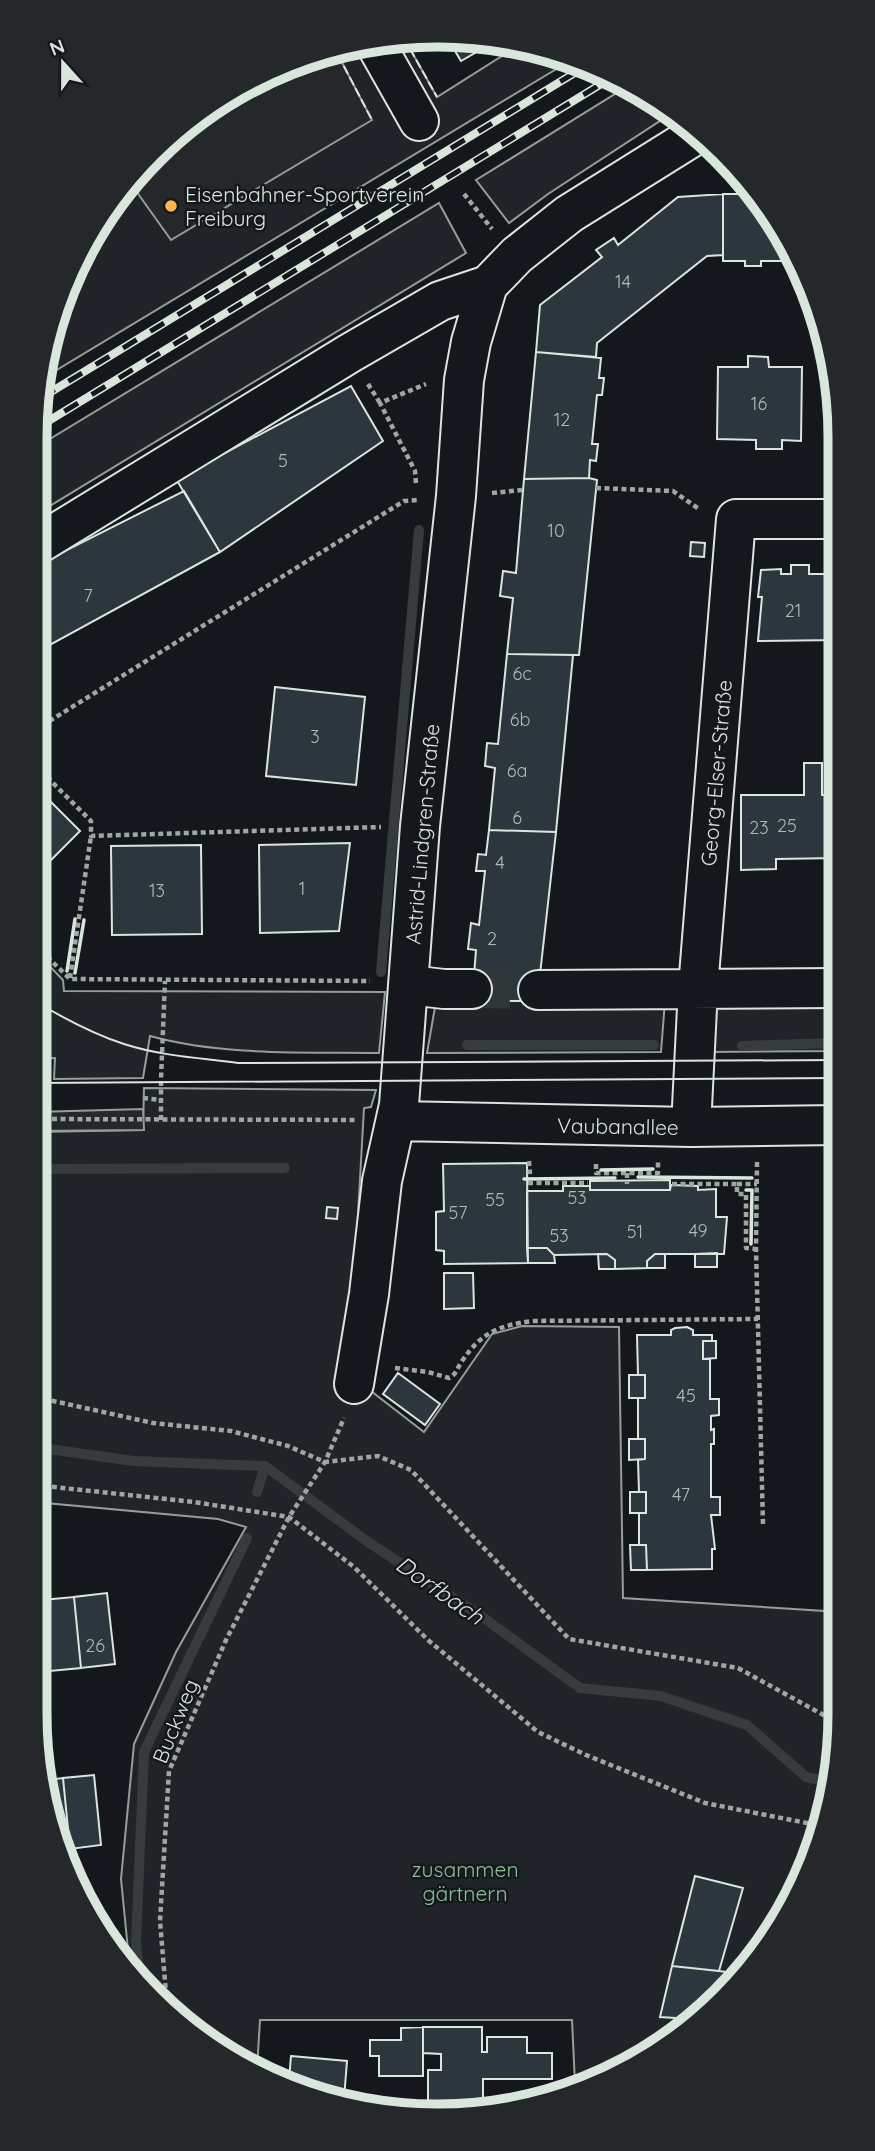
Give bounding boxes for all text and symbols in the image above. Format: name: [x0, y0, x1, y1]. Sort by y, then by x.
north arrow: [28, 28, 98, 98]
text: N: [46, 33, 68, 61]
place label: Eisenbahner-Sportverein Freiburg: [185, 181, 424, 231]
marker: Eisenbahner-Sportverein Freiburg: [163, 198, 179, 214]
house number: 14: [615, 270, 631, 293]
house number: 16: [751, 392, 767, 415]
house number: 12: [554, 408, 570, 431]
house number: 5: [278, 449, 288, 472]
house number: 10: [547, 519, 565, 542]
house number: 7: [83, 584, 93, 607]
house number: 21: [785, 599, 801, 622]
house number: 6c: [512, 662, 532, 685]
street label: Georg-Elser-Straße: [695, 679, 737, 867]
house number: 6b: [510, 708, 530, 731]
street label: Astrid-Lindgren-Straße: [399, 722, 445, 946]
house number: 3: [310, 725, 320, 748]
house number: 6a: [507, 759, 527, 782]
house number: 6: [512, 806, 522, 829]
house number: 25: [777, 814, 797, 837]
house number: 23: [749, 816, 769, 839]
house number: 4: [495, 851, 505, 874]
house number: 1: [299, 877, 305, 900]
house number: 13: [149, 879, 165, 902]
house number: 2: [487, 927, 497, 950]
street label: Vaubanallee: [557, 1112, 679, 1140]
house number: 53: [567, 1186, 587, 1209]
house number: 55: [485, 1188, 505, 1211]
house number: 57: [448, 1201, 468, 1224]
house number: 49: [688, 1219, 708, 1242]
house number: 51: [627, 1220, 643, 1243]
house number: 53: [549, 1224, 569, 1247]
house number: 45: [676, 1384, 696, 1407]
house number: 47: [672, 1483, 690, 1506]
water label: Dorfbach: [390, 1549, 490, 1631]
house number: 26: [85, 1634, 105, 1657]
street label: Buckweg: [146, 1675, 204, 1767]
park label: zusammen gärtnern: [411, 1856, 519, 1906]

